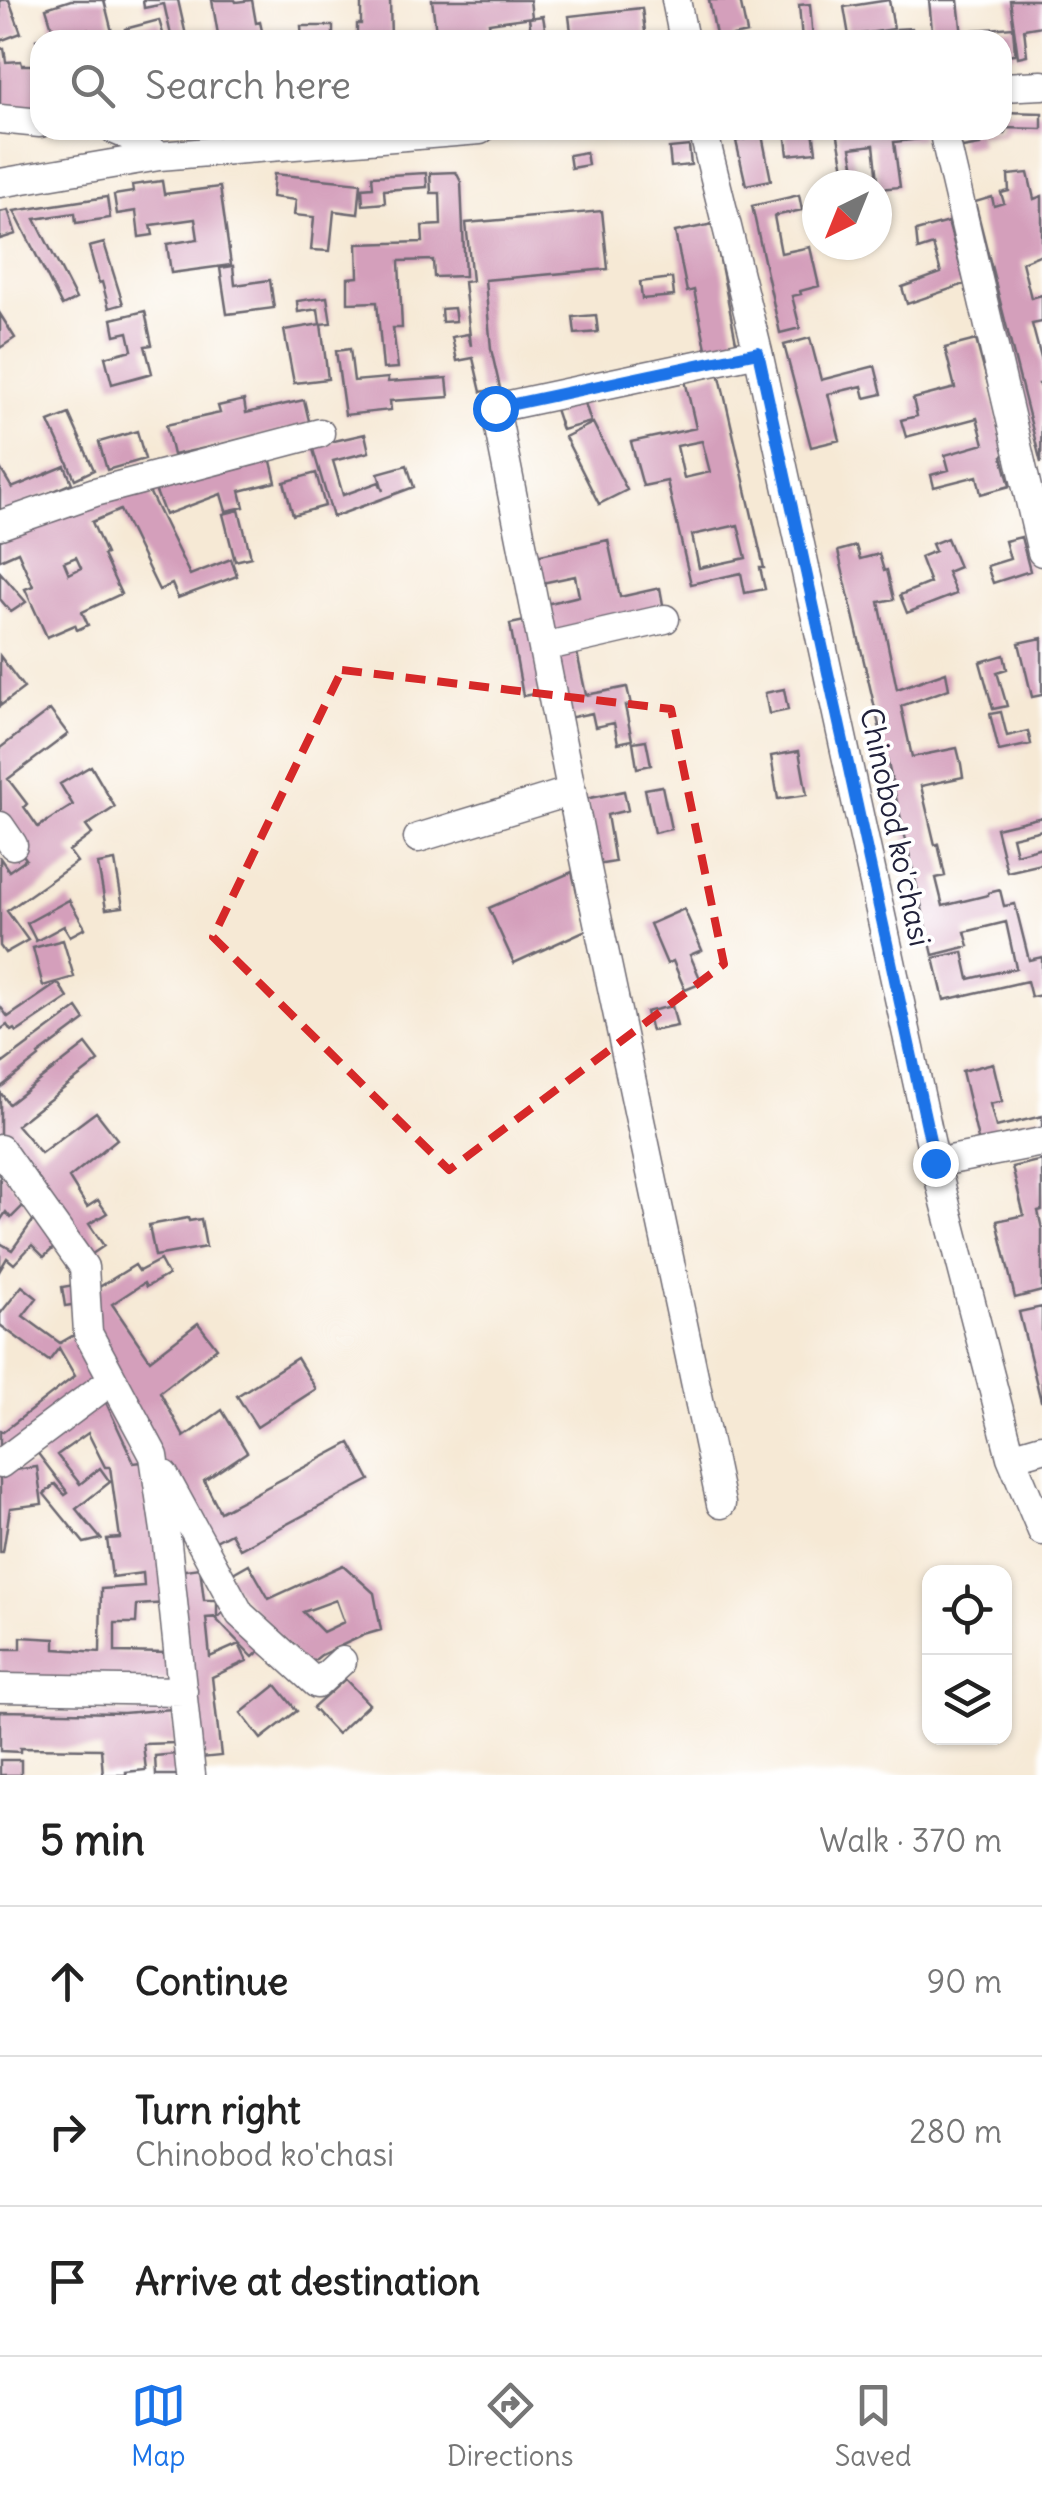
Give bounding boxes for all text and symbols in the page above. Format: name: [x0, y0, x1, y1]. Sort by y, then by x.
search box: [30, 30, 1012, 140]
icon: search: [65, 58, 120, 113]
text: Search here: [145, 62, 351, 109]
north arrow: [802, 170, 892, 260]
route start: [473, 386, 519, 432]
street label: Chinobod ko'chasi: [852, 704, 940, 950]
route end: [913, 1141, 959, 1187]
map controls: [922, 1565, 1012, 1745]
button: locate: [922, 1565, 1012, 1655]
button: layers: [922, 1655, 1012, 1745]
text: 5 min: [40, 1814, 145, 1866]
text: Walk · 370 m: [819, 1820, 1002, 1861]
icon: ahead: [40, 1954, 95, 2009]
text: Continue: [135, 1958, 288, 2005]
text: 90 m: [927, 1961, 1002, 2002]
text: Turn right: [135, 2087, 301, 2134]
icon: right: [40, 2104, 95, 2159]
text: 280 m: [909, 2111, 1002, 2152]
text: Chinobod ko'chasi: [135, 2134, 394, 2175]
icon: arrive: [40, 2254, 95, 2309]
text: Arrive at destination: [135, 2258, 480, 2305]
tab: Map: [131, 2378, 186, 2474]
tab: Directions: [447, 2378, 573, 2474]
tab: Saved: [835, 2378, 911, 2474]

